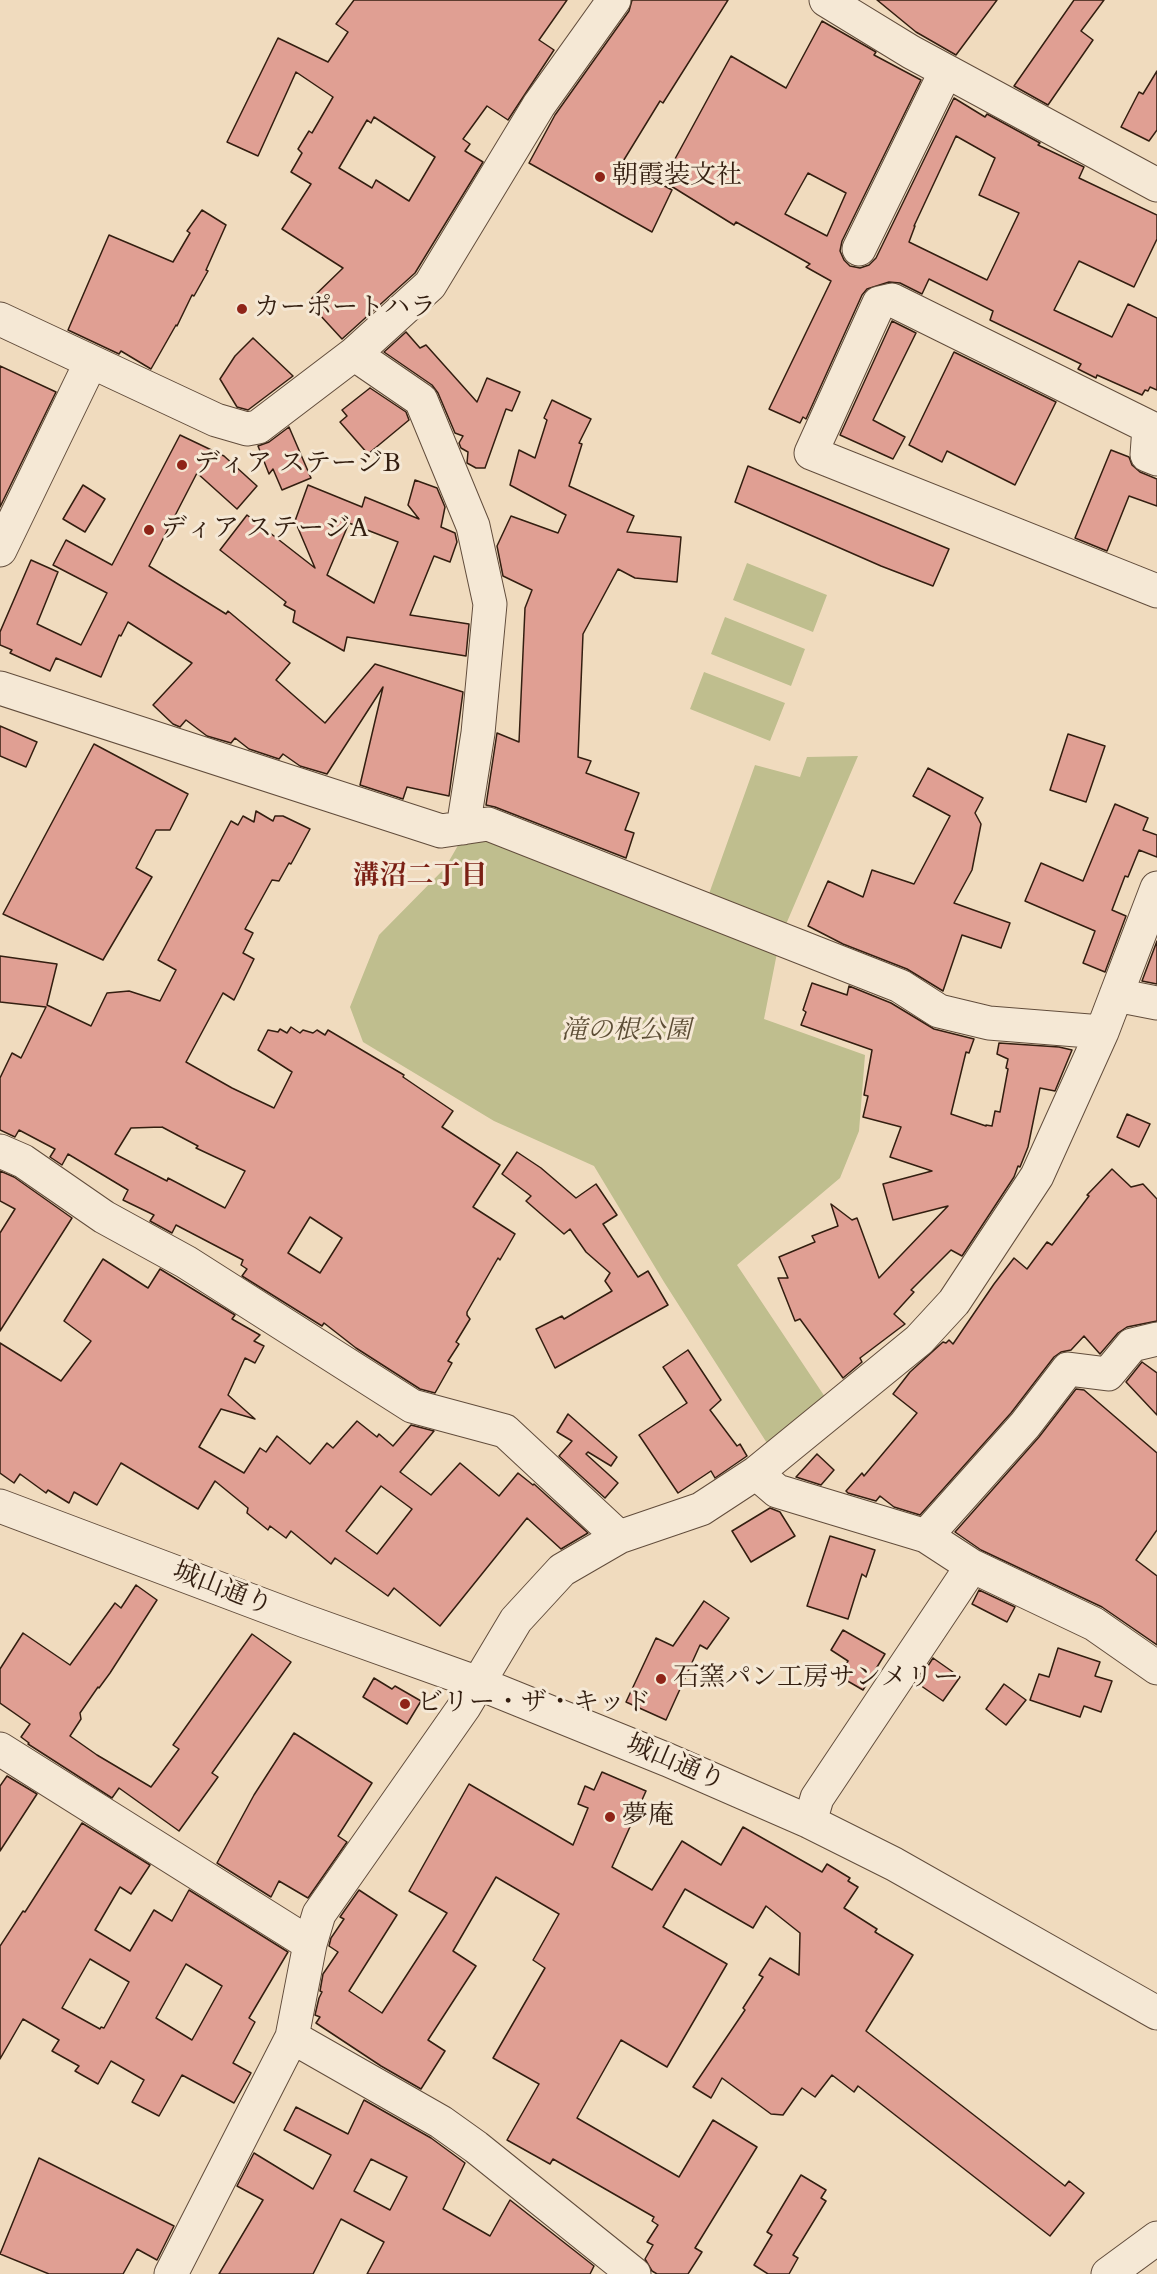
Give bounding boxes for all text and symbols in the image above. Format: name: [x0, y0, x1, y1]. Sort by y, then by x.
place label: 朝霞装文社: [612, 161, 742, 193]
marker: 朝霞装文社: [593, 170, 607, 184]
place label: カーポートハラ: [254, 293, 436, 325]
marker: カーポートハラ: [235, 302, 249, 316]
place label: ディア ステージB: [194, 449, 401, 481]
marker: ディア ステージB: [175, 458, 189, 472]
place label: ディア ステージA: [161, 514, 368, 546]
marker: ディア ステージA: [142, 523, 156, 537]
district label: 溝沼二丁目: [353, 862, 487, 894]
park label: 滝の根公園: [561, 1016, 691, 1048]
street label: 城山通り: [168, 1557, 276, 1623]
place label: 石窯パン工房サンメリー: [673, 1663, 959, 1695]
marker: 石窯パン工房サンメリー: [654, 1672, 668, 1686]
place label: ビリー・ザ・キッド: [417, 1688, 651, 1720]
marker: ビリー・ザ・キッド: [398, 1697, 412, 1711]
street label: 城山通り: [621, 1729, 729, 1799]
place label: 夢庵: [622, 1801, 674, 1833]
marker: 夢庵: [603, 1810, 617, 1824]

